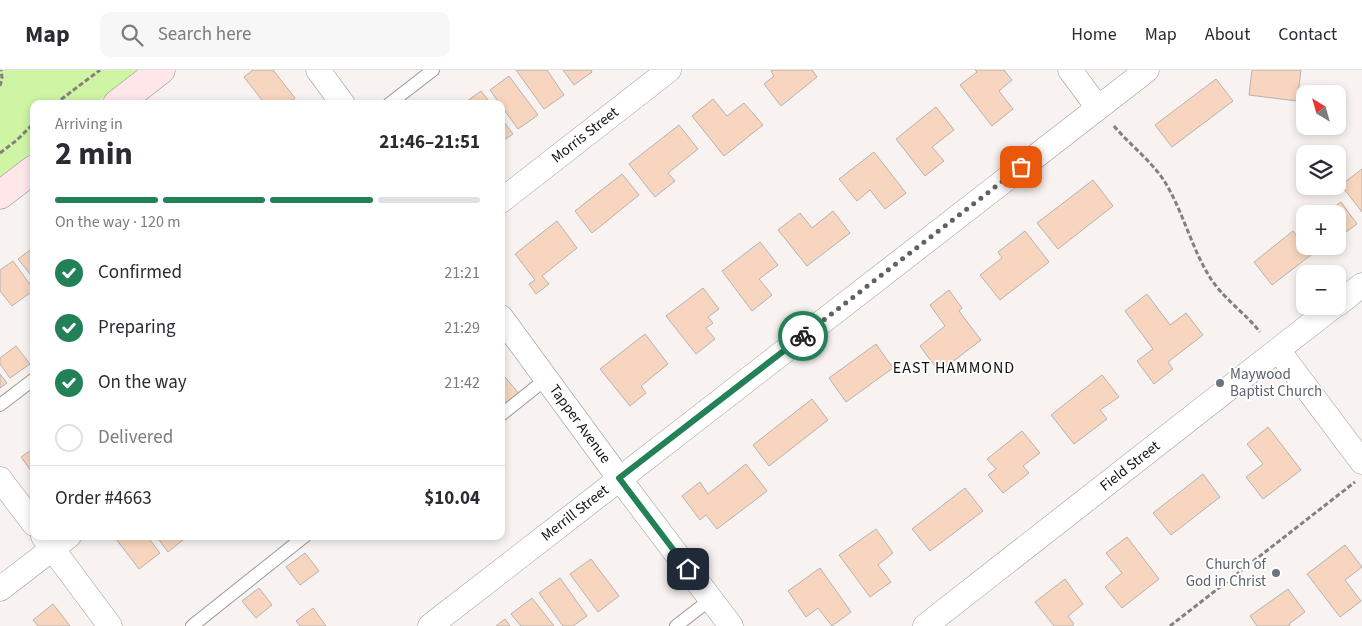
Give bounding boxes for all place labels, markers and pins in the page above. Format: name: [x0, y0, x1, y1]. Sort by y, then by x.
pin: [1000, 146, 1042, 188]
place label: Maywood Baptist Church: [1230, 364, 1322, 402]
marker: Maywood Baptist Church: [1214, 377, 1226, 389]
pin: [667, 548, 709, 590]
place label: Church of God in Christ: [1186, 554, 1267, 592]
marker: Church of God in Christ: [1270, 567, 1282, 579]

